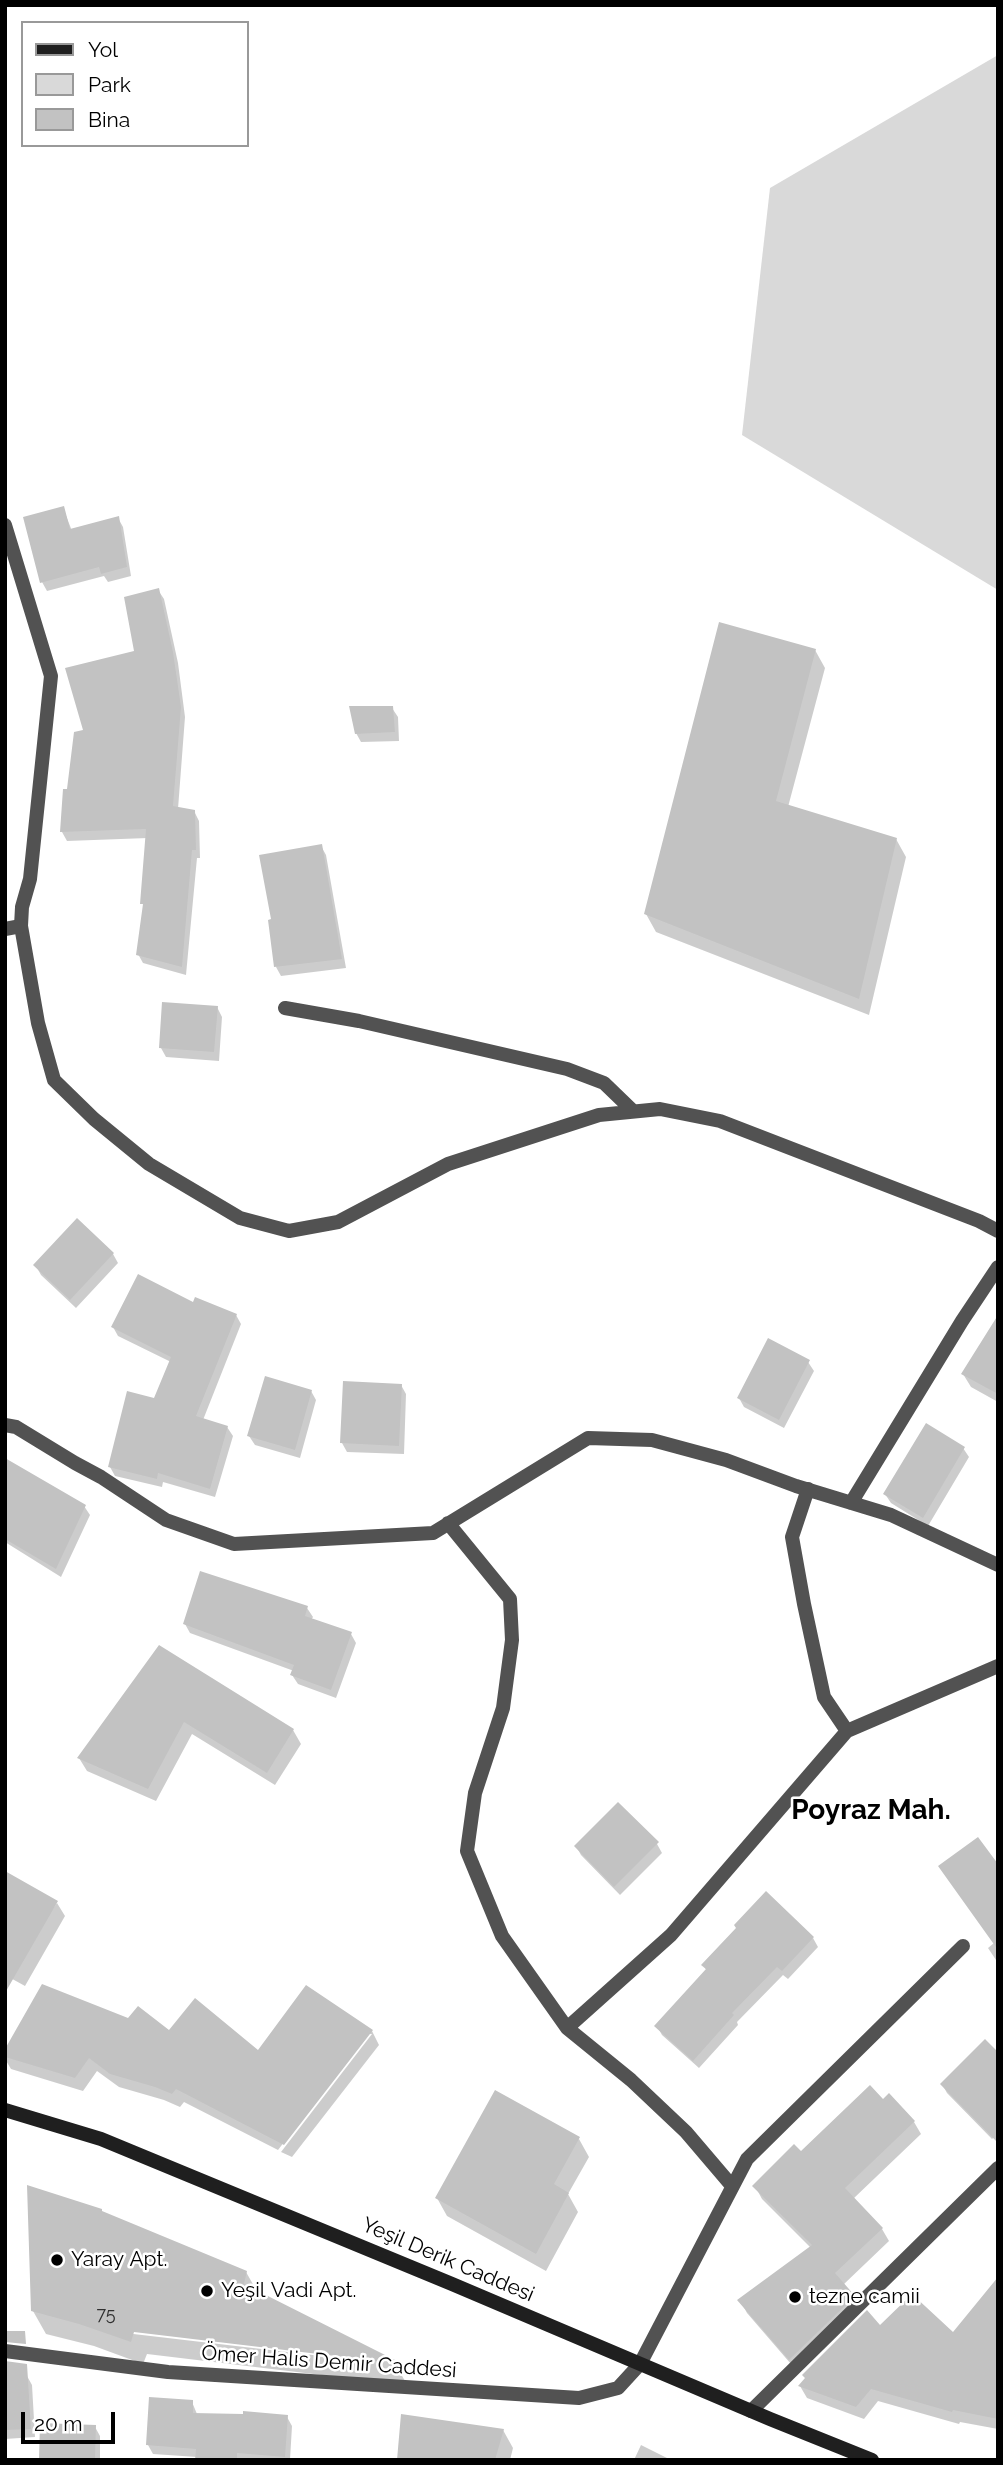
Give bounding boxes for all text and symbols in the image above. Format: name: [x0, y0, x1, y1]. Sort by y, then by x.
legend: [21, 21, 248, 147]
text: Yol: [88, 37, 118, 62]
text: Park: [88, 72, 131, 97]
text: Bina: [88, 107, 130, 132]
district label: Poyraz Mah.: [791, 1794, 951, 1828]
street label: Yeşil Derik Caddesi: [358, 2212, 538, 2308]
place label: Yaray Apt.: [71, 2247, 167, 2273]
marker: Yaray Apt.: [49, 2252, 65, 2268]
place label: Yeşil Vadi Apt.: [221, 2278, 356, 2304]
marker: Yeşil Vadi Apt.: [199, 2283, 215, 2299]
place label: tezne camii: [809, 2284, 920, 2310]
marker: tezne camii: [787, 2289, 803, 2305]
house number: 75: [96, 2304, 116, 2326]
street label: Ömer Halis Demir Caddesi: [201, 2341, 457, 2383]
scale bar: [24, 2398, 119, 2442]
text: 20 m: [34, 2411, 82, 2436]

